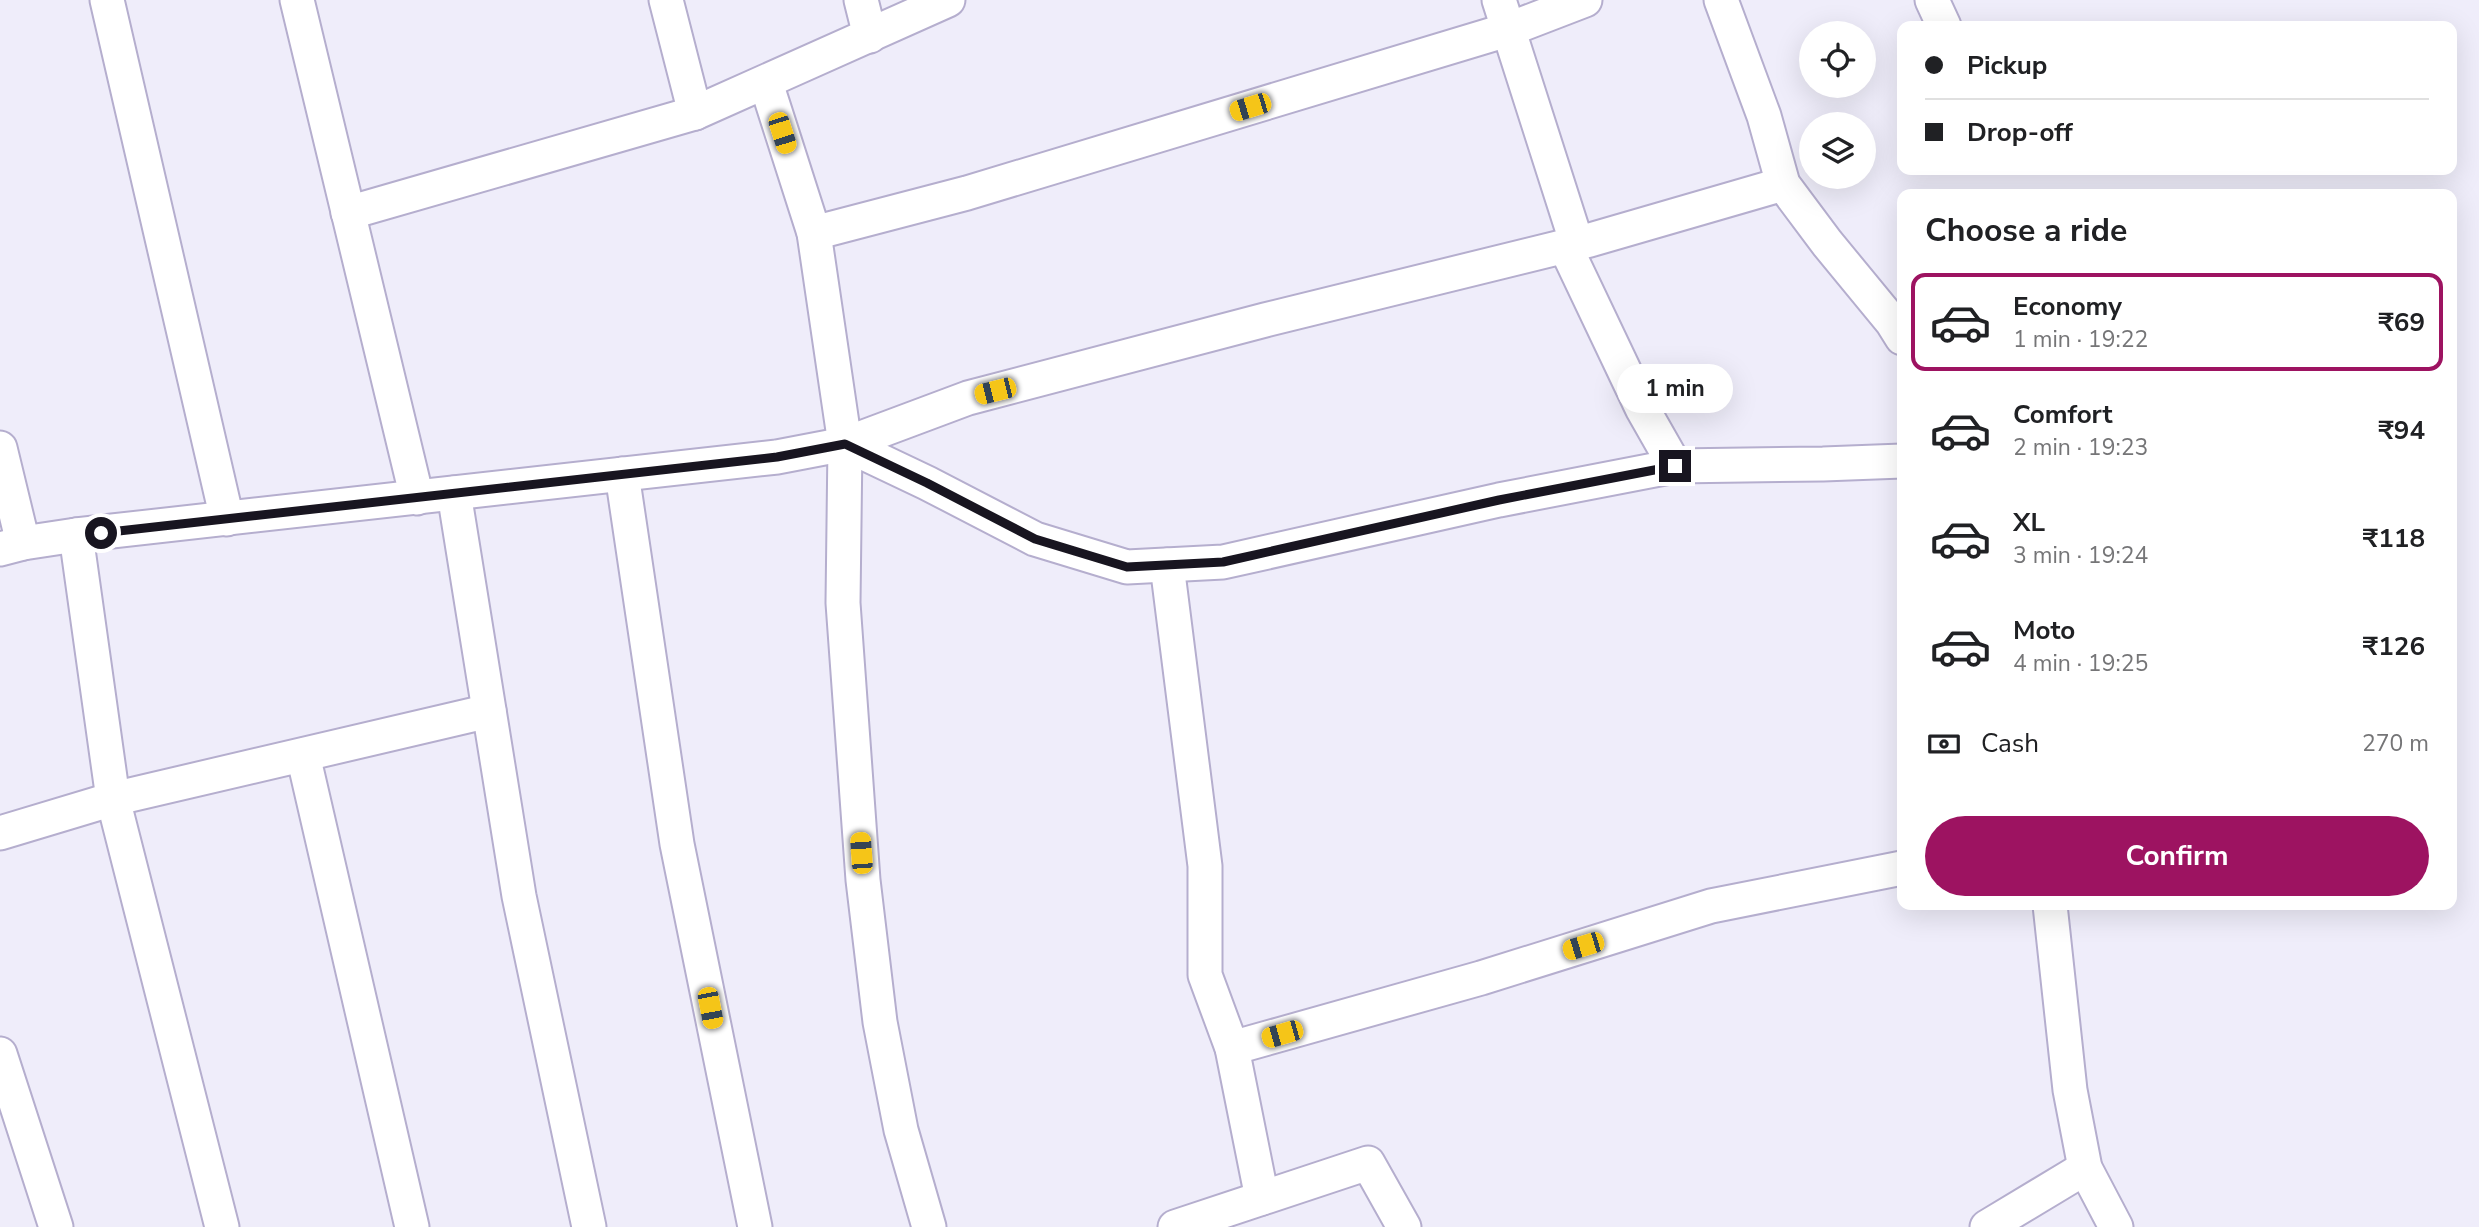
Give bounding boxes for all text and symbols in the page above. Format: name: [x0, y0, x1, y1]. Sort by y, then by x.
map controls: [1799, 21, 1876, 189]
button: locate: [1799, 21, 1876, 98]
text: Pickup: [1967, 48, 2047, 83]
car: [1227, 91, 1274, 123]
car: [766, 110, 799, 156]
button: layers: [1799, 112, 1876, 189]
text: Drop-off: [1967, 115, 2073, 150]
text: Choose a ride: [1925, 209, 2127, 252]
text: Economy: [2013, 289, 2122, 324]
icon: car: [1929, 291, 1992, 354]
text: ₹69: [2378, 305, 2425, 340]
text: 1 min · 19:22: [2013, 324, 2148, 355]
callout: 1 min: [1617, 364, 1733, 414]
text: 1 min: [1645, 373, 1705, 404]
car: [973, 376, 1018, 406]
text: Comfort: [2013, 397, 2113, 432]
icon: car: [1929, 399, 1992, 462]
text: ₹94: [2378, 413, 2425, 448]
text: 2 min · 19:23: [2013, 432, 2148, 463]
route end: [1659, 450, 1691, 482]
text: XL: [2013, 505, 2045, 540]
icon: car: [1929, 507, 1992, 570]
route start: [85, 517, 117, 549]
text: ₹118: [2363, 521, 2425, 556]
text: 3 min · 19:24: [2013, 540, 2148, 571]
text: Moto: [2013, 613, 2075, 648]
icon: car: [1929, 615, 1992, 678]
text: ₹126: [2363, 629, 2425, 664]
text: 4 min · 19:25: [2013, 648, 2148, 679]
icon: cash: [1925, 725, 1963, 763]
text: Cash: [1981, 726, 2039, 761]
text: 270 m: [2362, 728, 2429, 759]
button: Confirm: [1925, 816, 2429, 896]
car: [850, 831, 873, 875]
car: [1560, 930, 1607, 962]
car: [696, 985, 725, 1031]
car: [1259, 1018, 1306, 1050]

